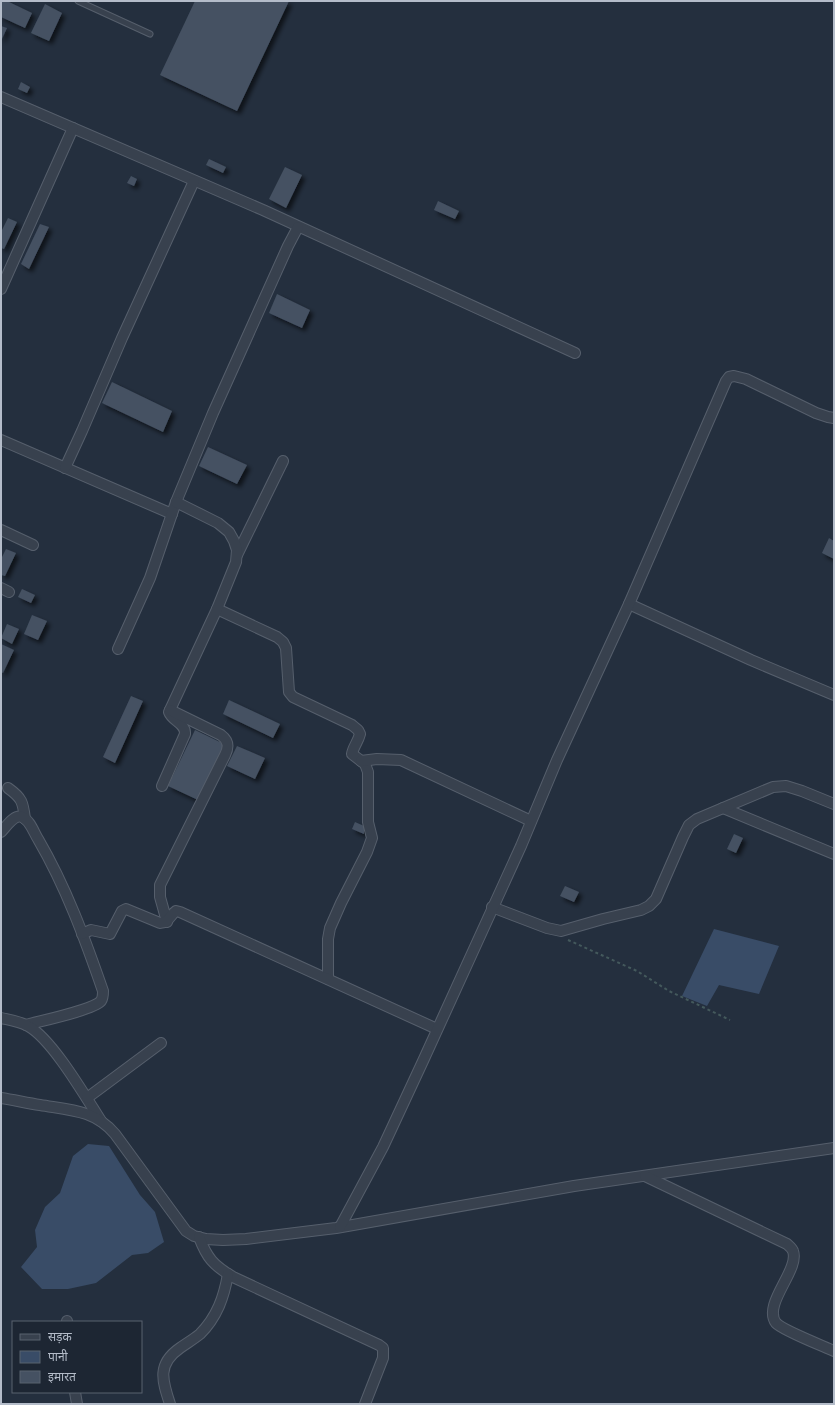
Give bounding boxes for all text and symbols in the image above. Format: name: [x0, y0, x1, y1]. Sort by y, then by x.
legend: [12, 1321, 142, 1393]
text: सड़क: [48, 1330, 73, 1344]
text: पानी: [48, 1349, 69, 1364]
text: इमारत: [48, 1370, 77, 1384]

